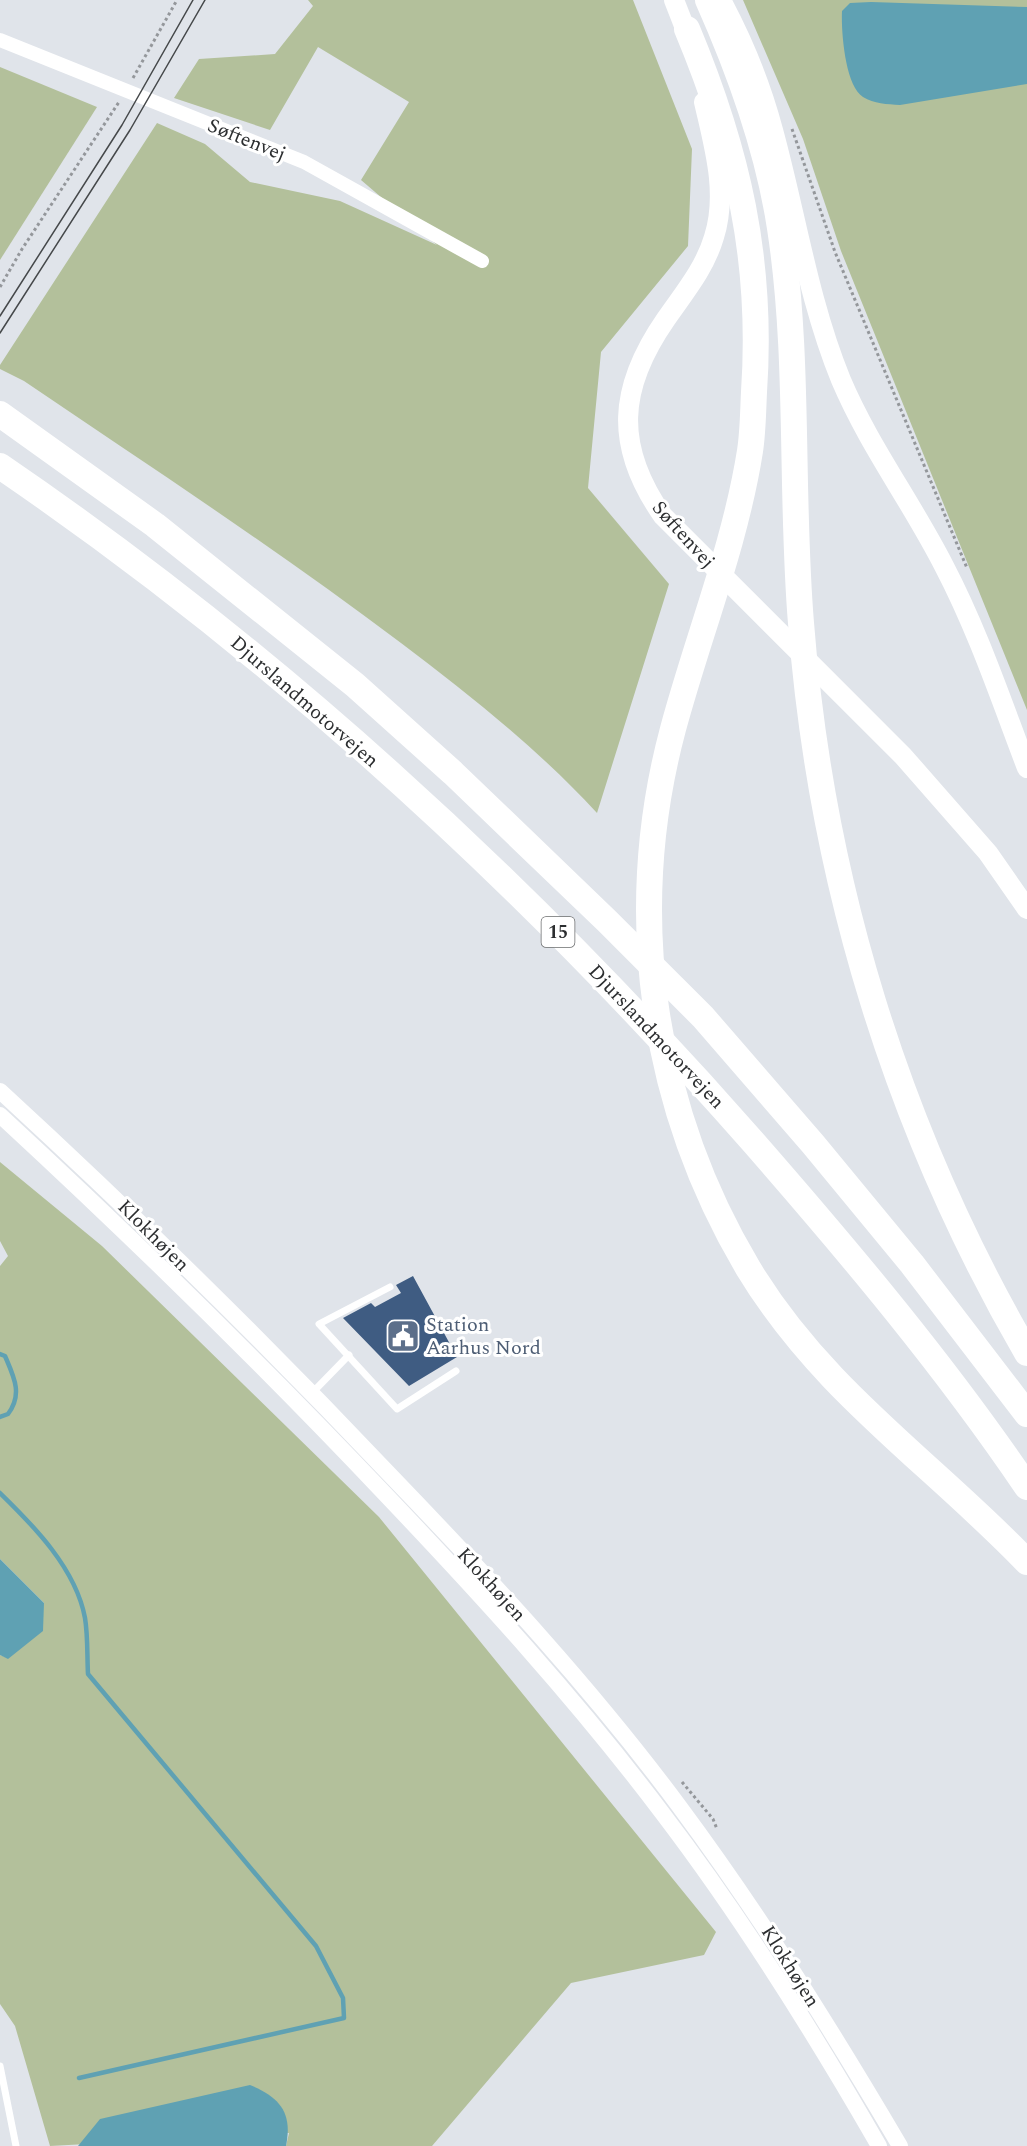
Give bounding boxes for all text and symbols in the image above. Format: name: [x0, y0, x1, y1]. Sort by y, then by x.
street label: Søftenvej: [203, 111, 290, 169]
street label: Søftenvej: [645, 494, 722, 575]
street label: Djurslandmotorvejen: [223, 629, 385, 775]
road number: 15: [542, 917, 574, 947]
street label: Djurslandmotorvejen: [581, 957, 732, 1116]
street label: Klokhøjen: [110, 1193, 196, 1279]
place label: Station Aarhus Nord: [426, 1310, 541, 1363]
public building icon: Station Aarhus Nord: [385, 1318, 421, 1354]
street label: Klokhøjen: [449, 1541, 533, 1629]
street label: Klokhøjen: [753, 1920, 827, 2013]

